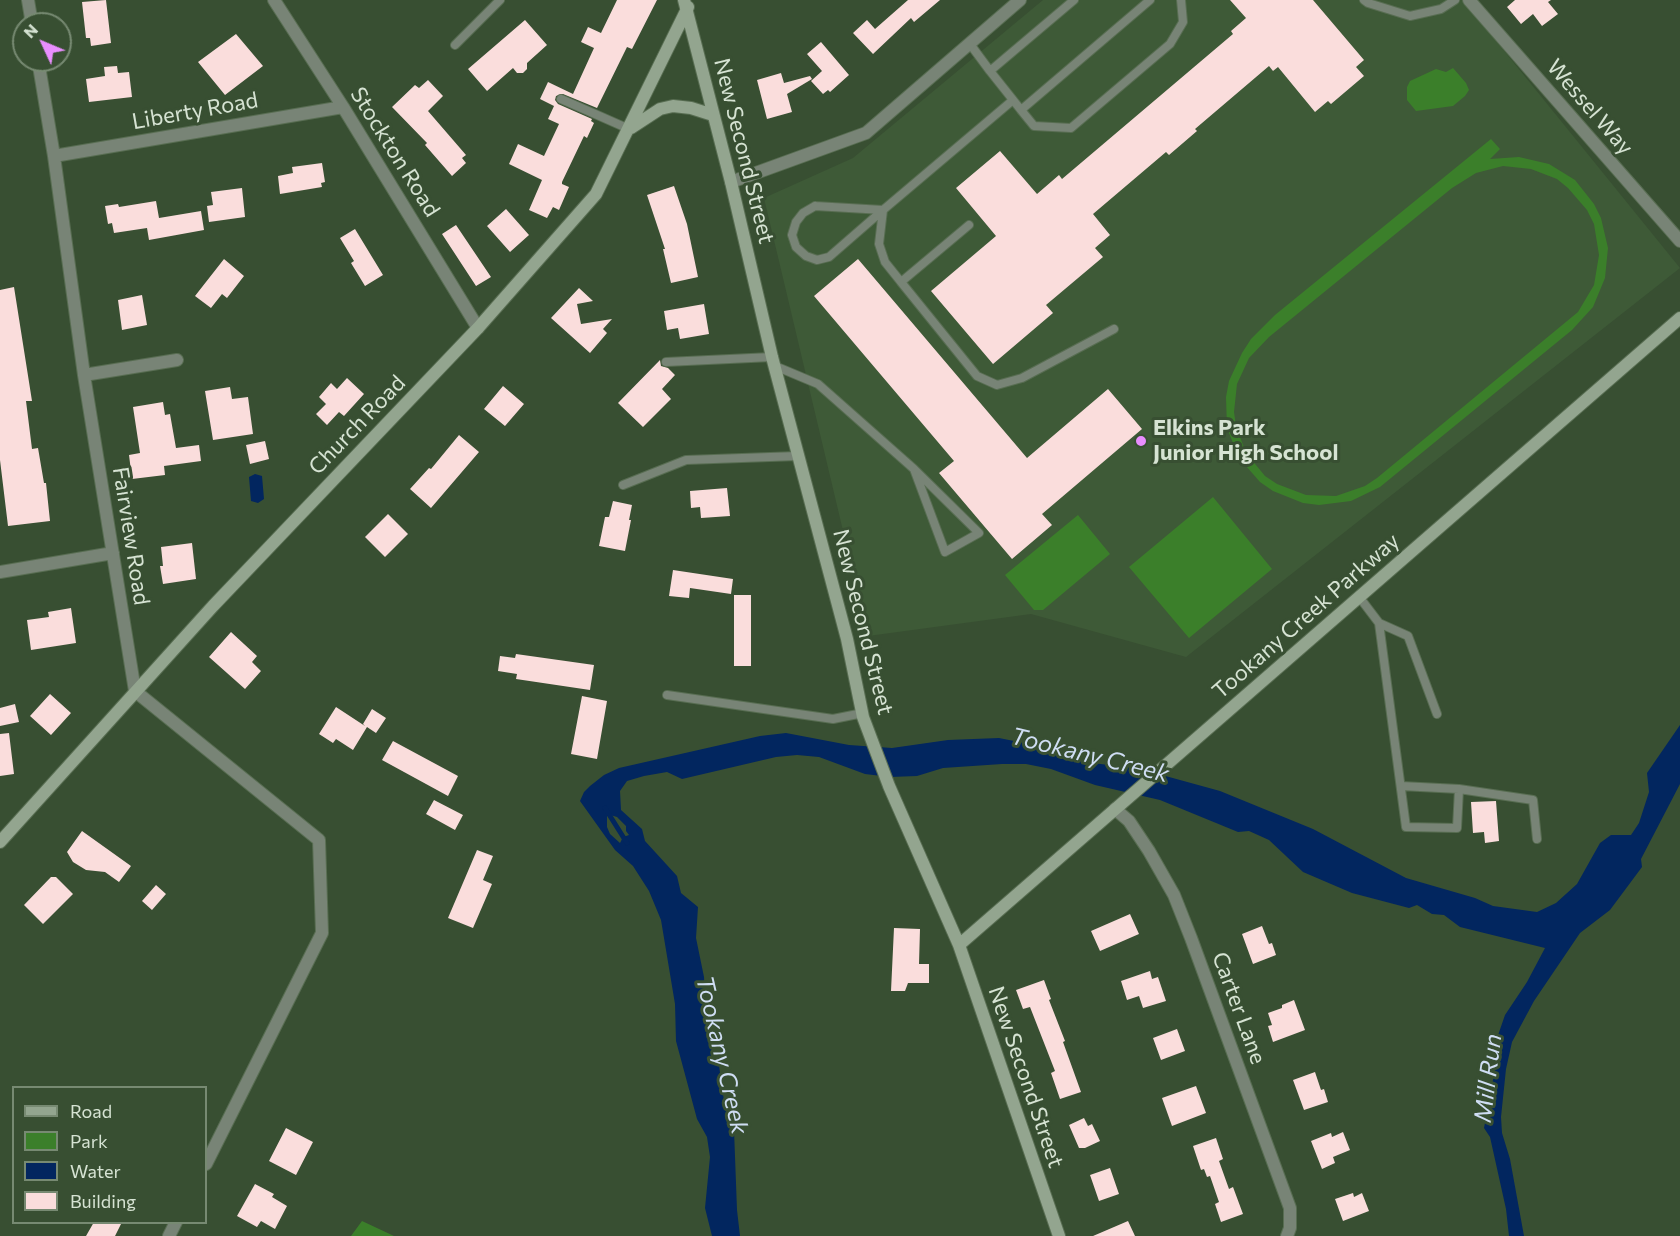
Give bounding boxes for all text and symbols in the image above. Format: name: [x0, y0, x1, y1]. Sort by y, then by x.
north arrow: [12, 12, 72, 72]
text: N: [19, 20, 41, 41]
street label: Wessel Way: [1541, 54, 1639, 160]
street label: New Second Street: [708, 56, 780, 246]
street label: Stockton Road: [345, 82, 445, 222]
street label: Liberty Road: [130, 87, 260, 135]
street label: Church Road: [303, 370, 411, 480]
place label: Elkins Park Junior High School: [1153, 415, 1338, 466]
marker: Elkins Park Junior High School: [1134, 434, 1148, 448]
street label: Fairview Road: [107, 465, 155, 607]
street label: New Second Street: [827, 527, 899, 717]
street label: Tookany Creek Parkway: [1207, 528, 1405, 704]
water label: Tookany Creek: [1008, 721, 1172, 789]
street label: Carter Lane: [1207, 948, 1271, 1068]
water label: Tookany Creek: [690, 973, 754, 1137]
street label: New Second Street: [983, 983, 1069, 1171]
water label: Mill Run: [1468, 1032, 1508, 1124]
legend: [12, 1086, 207, 1224]
text: Road: [70, 1100, 112, 1122]
text: Park: [70, 1130, 108, 1152]
text: Water: [70, 1160, 121, 1182]
text: Building: [70, 1190, 136, 1212]

